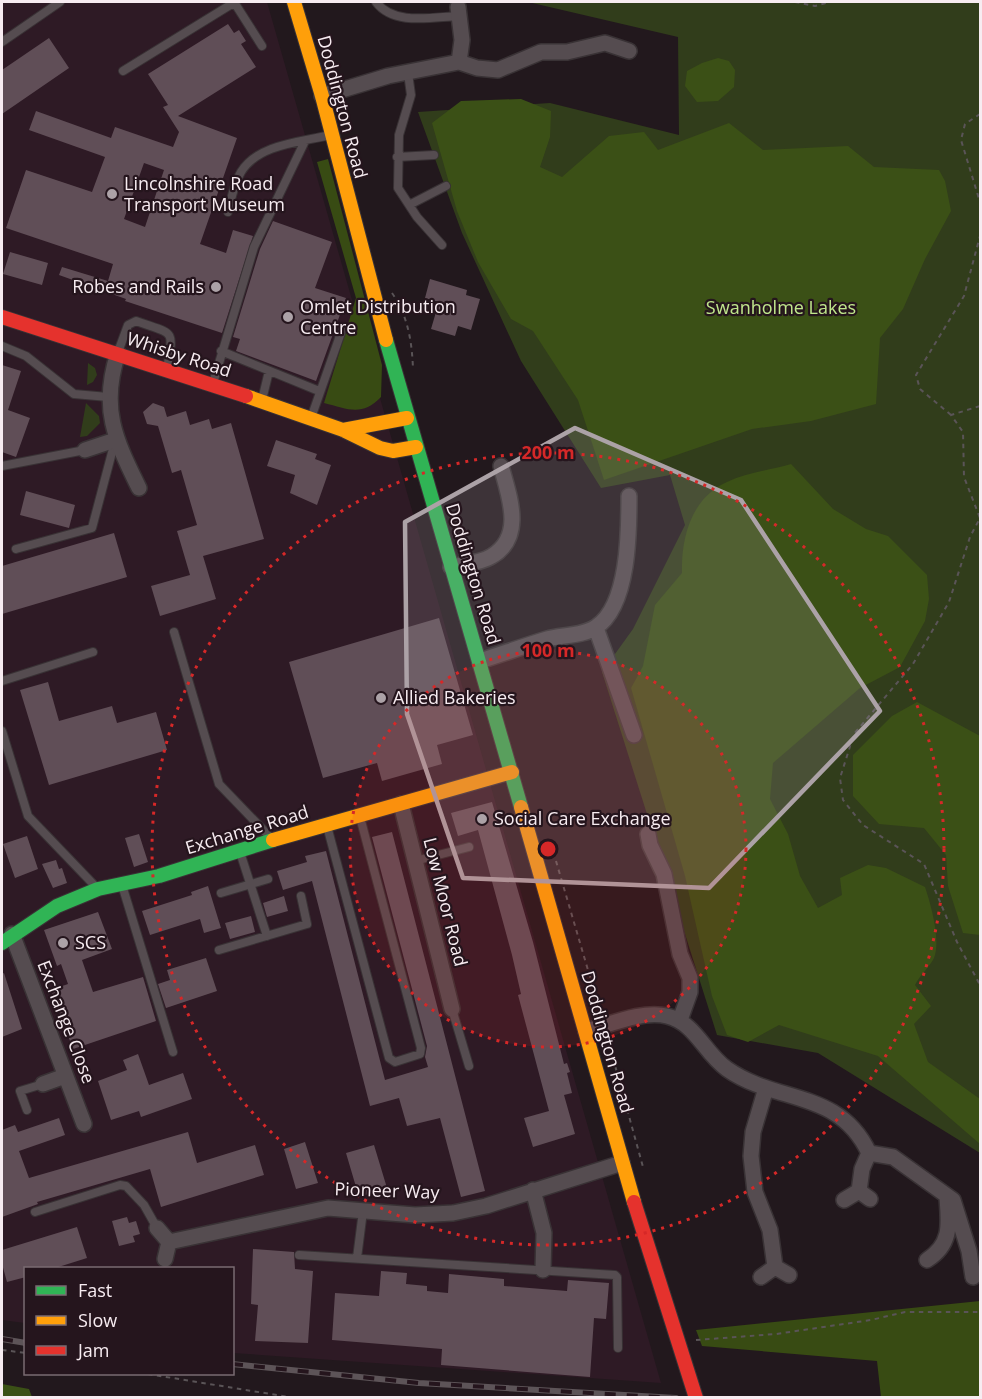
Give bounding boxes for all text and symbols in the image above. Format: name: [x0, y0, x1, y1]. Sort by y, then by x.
street label: Doddington Road: [312, 33, 374, 181]
place label: Lincolnshire Road Transport Museum: [124, 171, 285, 216]
marker: Lincolnshire Road Transport Museum: [105, 187, 119, 201]
place label: Robes and Rails: [72, 274, 204, 298]
marker: Robes and Rails: [209, 280, 223, 294]
place label: Omlet Distribution Centre: [300, 294, 456, 339]
park label: Swanholme Lakes: [706, 295, 856, 319]
marker: Omlet Distribution Centre: [281, 310, 295, 324]
street label: Whisby Road: [124, 326, 235, 382]
text: 200 m: [521, 440, 575, 464]
street label: Doddington Road: [441, 500, 507, 648]
text: 100 m: [521, 638, 575, 662]
place label: Allied Bakeries: [393, 685, 516, 709]
marker: Allied Bakeries: [374, 691, 388, 705]
street label: Exchange Road: [182, 799, 311, 859]
place label: Social Care Exchange: [494, 806, 671, 830]
marker: Social Care Exchange: [475, 812, 489, 826]
street label: Low Moor Road: [418, 835, 474, 969]
centre of rings: [538, 839, 558, 859]
place label: SCS: [75, 930, 106, 954]
marker: SCS: [56, 936, 70, 950]
street label: Exchange Close: [32, 957, 101, 1087]
street label: Doddington Road: [576, 968, 640, 1116]
street label: Pioneer Way: [334, 1176, 441, 1204]
legend: [24, 1267, 234, 1375]
text: Fast: [78, 1278, 112, 1302]
text: Slow: [78, 1308, 117, 1332]
text: Jam: [76, 1338, 110, 1362]

